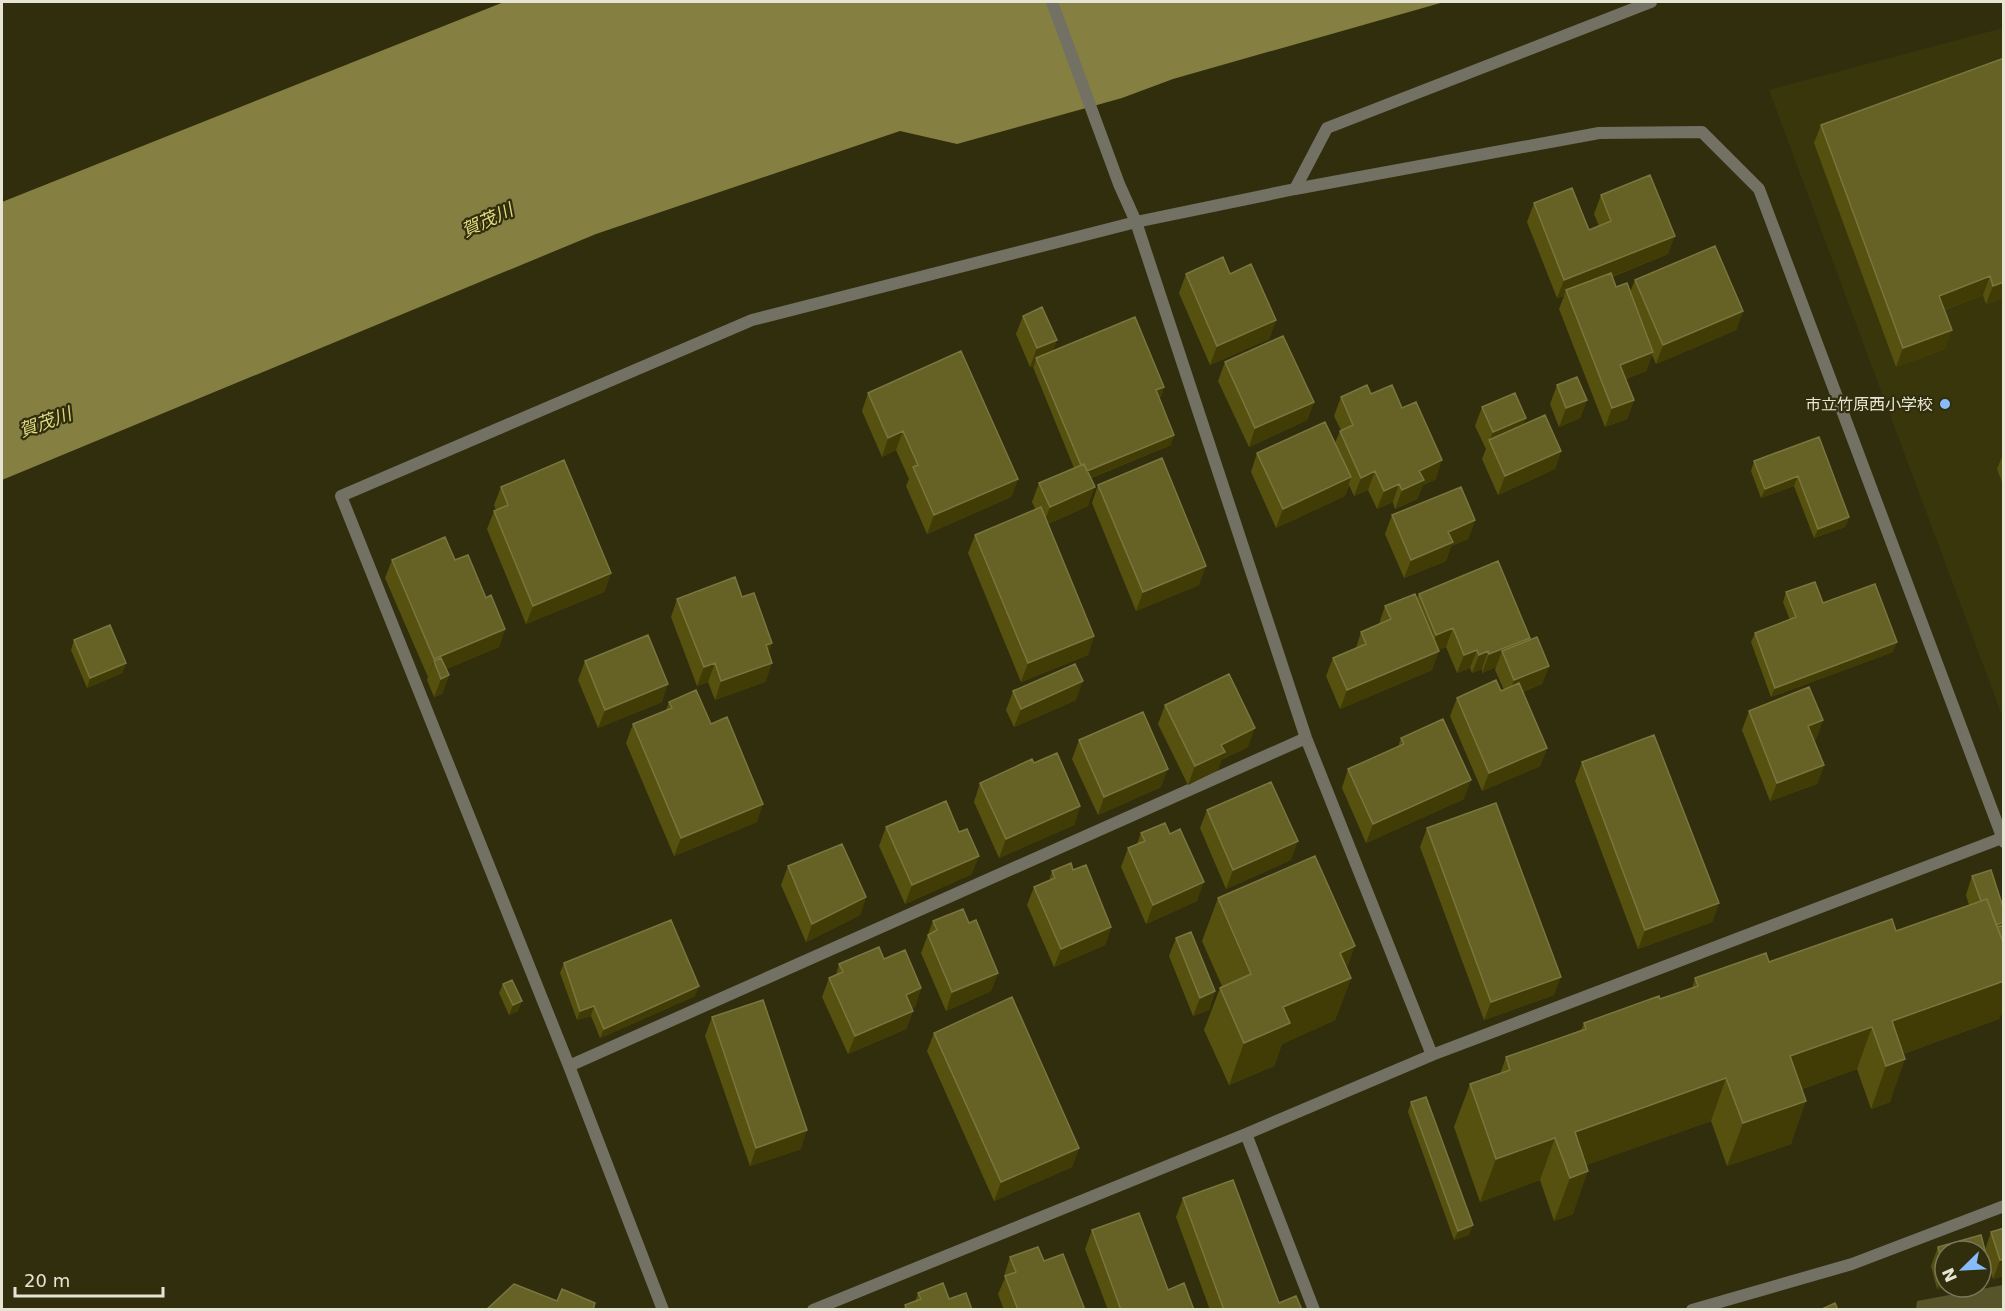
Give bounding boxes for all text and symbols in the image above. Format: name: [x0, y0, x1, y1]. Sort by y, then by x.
water label: 賀茂川: [458, 198, 518, 241]
place label: 市立竹原西小学校: [1805, 395, 1933, 414]
marker: 市立竹原西小学校: [1938, 397, 1952, 411]
water label: 賀茂川: [16, 402, 76, 441]
north arrow: [1933, 1239, 1993, 1299]
scale bar: [15, 1260, 164, 1298]
text: N: [1938, 1265, 1961, 1285]
text: 20 m: [24, 1270, 70, 1291]

